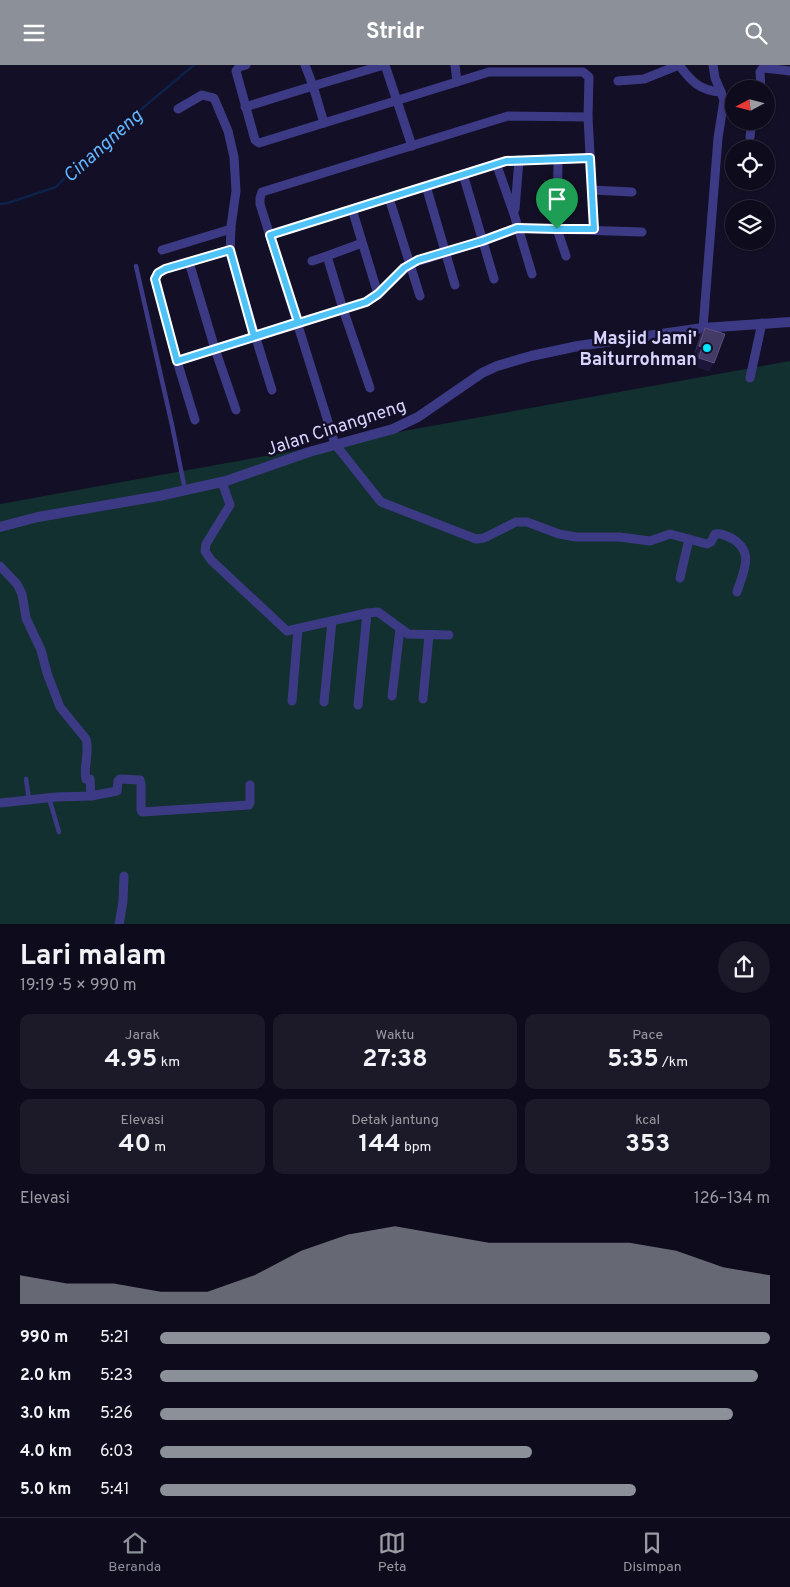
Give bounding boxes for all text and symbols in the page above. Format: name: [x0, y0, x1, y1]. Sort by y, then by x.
icon: menu: [20, 19, 48, 47]
text: Stridr: [366, 19, 424, 46]
icon: search: [742, 19, 770, 47]
north arrow: [725, 80, 775, 130]
map controls: [725, 80, 775, 250]
water label: Cinangneng: [59, 104, 148, 188]
button: locate: [725, 140, 775, 190]
pin: [536, 178, 578, 229]
icon: arrive: [543, 185, 571, 213]
button: layers: [725, 200, 775, 250]
place label: Masjid Jami' Baiturrohman: [580, 328, 697, 372]
marker: Masjid Jami' Baiturrohman: [701, 342, 713, 354]
street label: Jalan Cinangneng: [264, 395, 409, 462]
text: Lari malam: [20, 939, 167, 975]
button: share: [718, 941, 770, 993]
text: 19:19 · 5 × 990 m: [20, 976, 137, 996]
text: Jarak: [125, 1027, 160, 1044]
text: Waktu: [376, 1027, 414, 1044]
text: Pace: [632, 1027, 663, 1044]
text: 4.95: [105, 1044, 157, 1076]
text: 27:38: [362, 1044, 428, 1076]
text: 5:35: [607, 1044, 659, 1076]
text: km: [157, 1054, 180, 1071]
text: /km: [659, 1054, 688, 1071]
text: Elevasi: [120, 1112, 164, 1129]
text: Detak jantung: [351, 1112, 439, 1129]
text: kcal: [635, 1112, 660, 1129]
text: 40: [118, 1129, 151, 1161]
text: 144: [359, 1129, 401, 1161]
text: 353: [625, 1129, 670, 1161]
text: m: [151, 1139, 166, 1156]
text: bpm: [401, 1139, 431, 1156]
text: Elevasi: [20, 1189, 70, 1209]
text: 126–134 m: [694, 1189, 770, 1209]
text: 990 m: [20, 1328, 68, 1348]
text: 5:21: [100, 1328, 129, 1348]
text: 2.0 km: [20, 1366, 71, 1386]
text: 5:23: [100, 1366, 133, 1386]
text: 3.0 km: [20, 1404, 71, 1424]
text: 5:26: [100, 1404, 133, 1424]
text: 4.0 km: [20, 1442, 72, 1462]
text: 6:03: [100, 1442, 133, 1462]
text: 5.0 km: [20, 1480, 71, 1500]
text: 5:41: [100, 1480, 129, 1500]
tab: Beranda: [108, 1529, 161, 1576]
tab: Peta: [378, 1529, 406, 1576]
tab: Disimpan: [623, 1529, 682, 1576]

